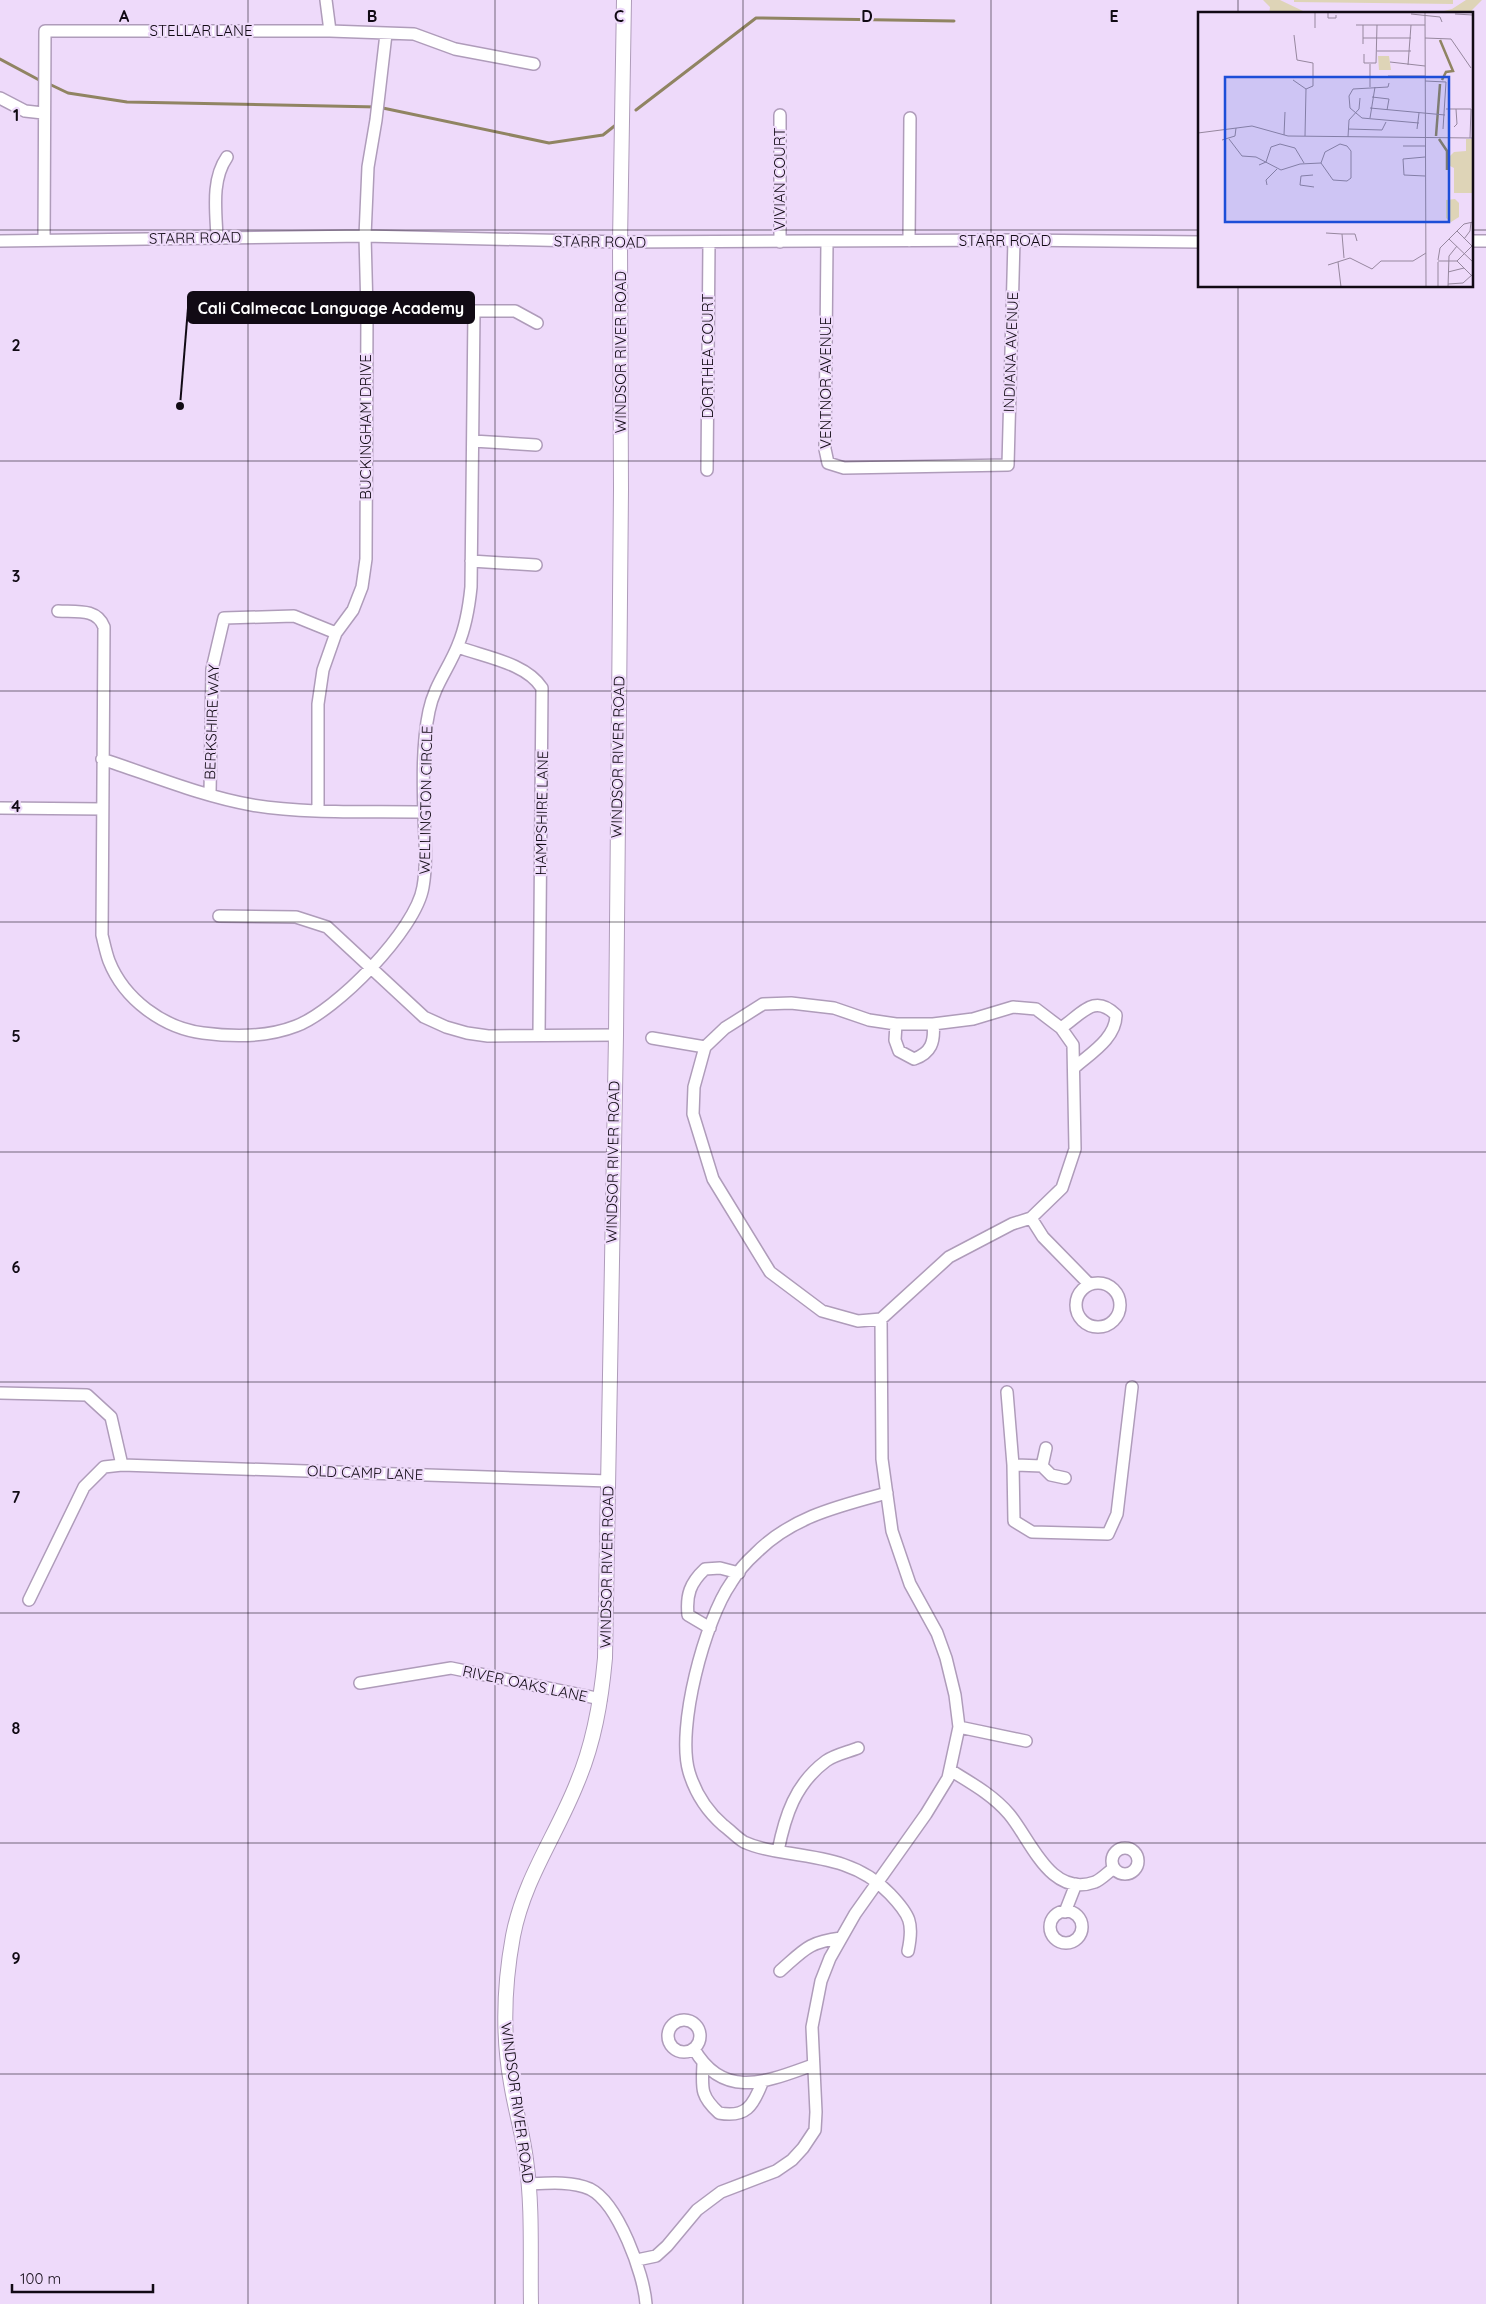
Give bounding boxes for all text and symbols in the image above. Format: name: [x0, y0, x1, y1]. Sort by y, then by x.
text: A: [119, 6, 130, 26]
text: B: [367, 6, 377, 26]
text: C: [614, 6, 624, 26]
text: D: [861, 6, 873, 26]
text: E: [1109, 6, 1119, 26]
inset map: [1198, 12, 1474, 288]
street label: STELLAR LANE: [150, 21, 252, 40]
text: 1: [13, 105, 19, 125]
street label: VIVIAN COURT: [770, 127, 789, 231]
street label: STARR ROAD: [149, 227, 242, 248]
street label: STARR ROAD: [554, 231, 647, 252]
street label: STARR ROAD: [959, 231, 1051, 250]
street label: WINDSOR RIVER ROAD: [611, 271, 630, 433]
street label: INDIANA AVENUE: [999, 291, 1022, 413]
callout: Cali Calmecac Language Academy: [188, 292, 474, 323]
street label: DORTHEA COURT: [698, 293, 717, 419]
text: Cali Calmecac Language Academy: [198, 298, 464, 318]
street label: VENTNOR AVENUE: [816, 317, 835, 449]
text: 2: [11, 335, 21, 355]
street label: BUCKINGHAM DRIVE: [356, 354, 375, 500]
text: 3: [12, 566, 20, 586]
street label: BERKSHIRE WAY: [200, 663, 223, 780]
street label: WINDSOR RIVER ROAD: [607, 675, 628, 838]
street label: WELLINGTON CIRCLE: [415, 725, 436, 874]
street label: HAMPSHIRE LANE: [531, 751, 552, 875]
text: 4: [11, 796, 21, 816]
text: 5: [11, 1026, 21, 1046]
street label: WINDSOR RIVER ROAD: [602, 1080, 623, 1243]
text: 6: [12, 1257, 21, 1277]
street label: OLD CAMP LANE: [307, 1461, 424, 1484]
street label: WINDSOR RIVER ROAD: [596, 1485, 617, 1648]
text: 7: [12, 1487, 21, 1507]
street label: RIVER OAKS LANE: [461, 1661, 589, 1706]
text: 8: [12, 1718, 21, 1738]
text: 9: [11, 1948, 21, 1968]
street label: WINDSOR RIVER ROAD: [497, 2021, 538, 2185]
scale bar: [12, 2262, 154, 2294]
text: 100 m: [20, 2269, 61, 2288]

